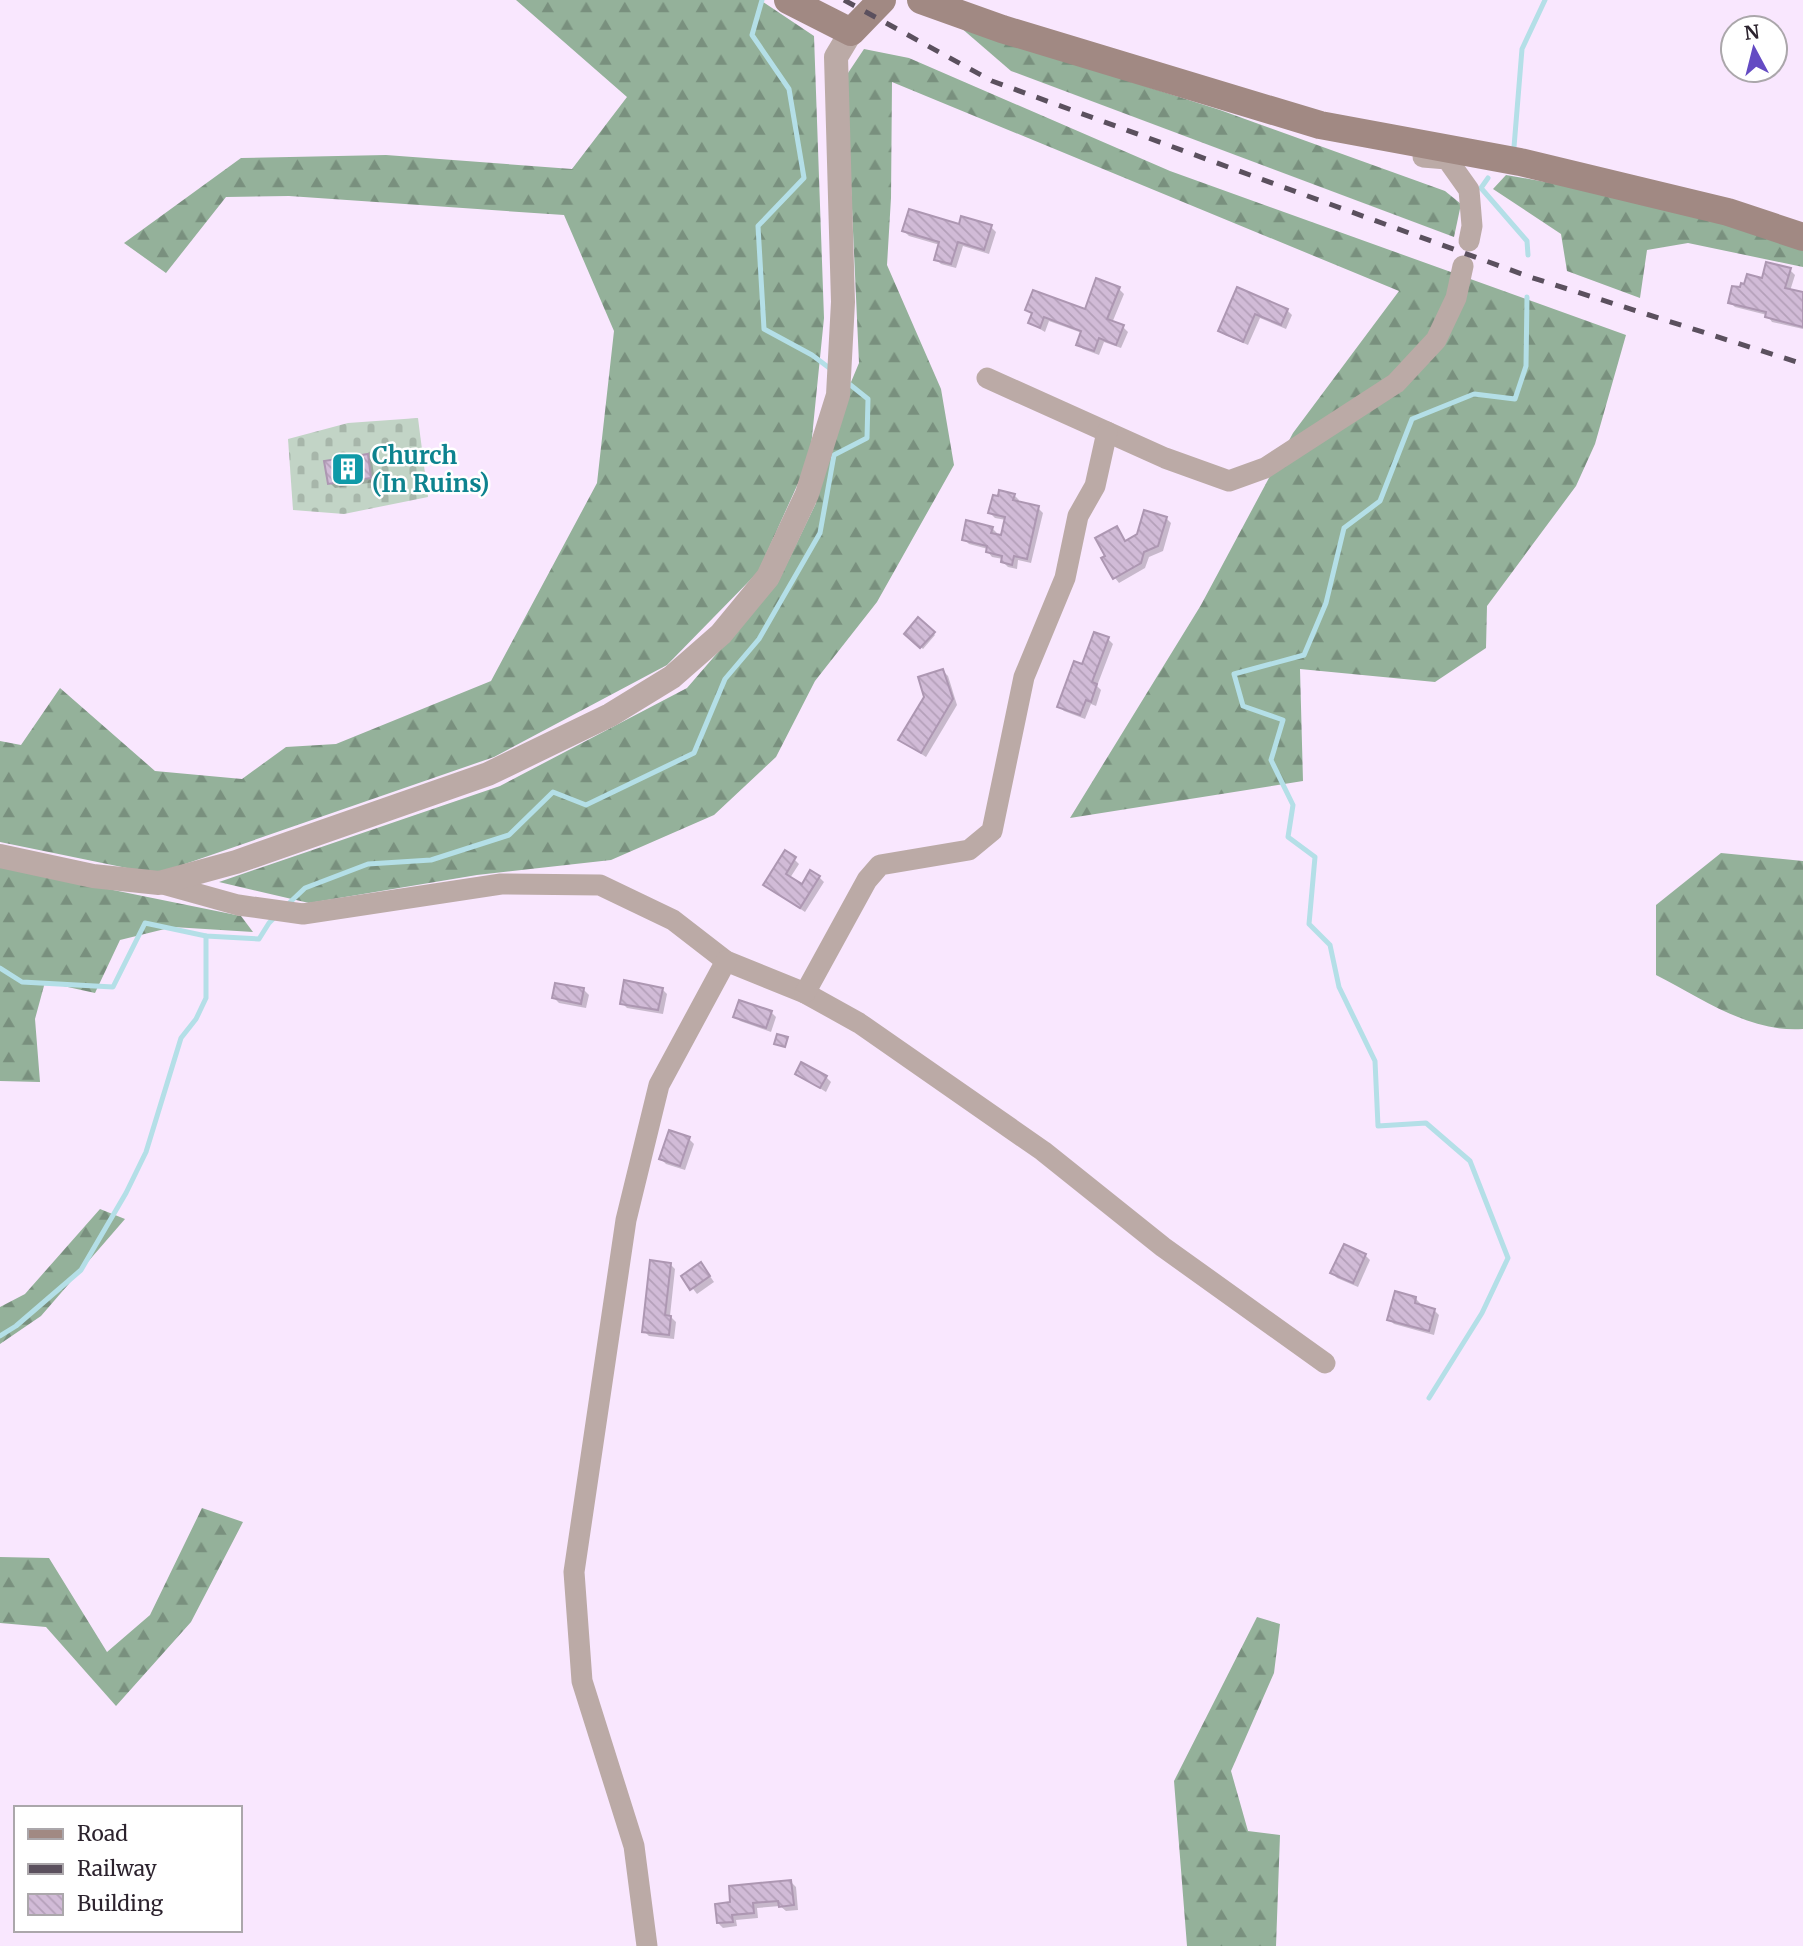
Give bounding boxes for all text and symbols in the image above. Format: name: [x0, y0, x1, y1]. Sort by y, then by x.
north arrow: [1719, 14, 1789, 84]
text: N: [1743, 19, 1761, 45]
place label: Church (In Ruins): [372, 440, 489, 499]
building icon: Church (In Ruins): [329, 450, 367, 488]
legend: [14, 1806, 242, 1932]
text: Road: [77, 1820, 128, 1847]
text: Railway: [77, 1855, 158, 1882]
text: Building: [77, 1890, 164, 1917]

